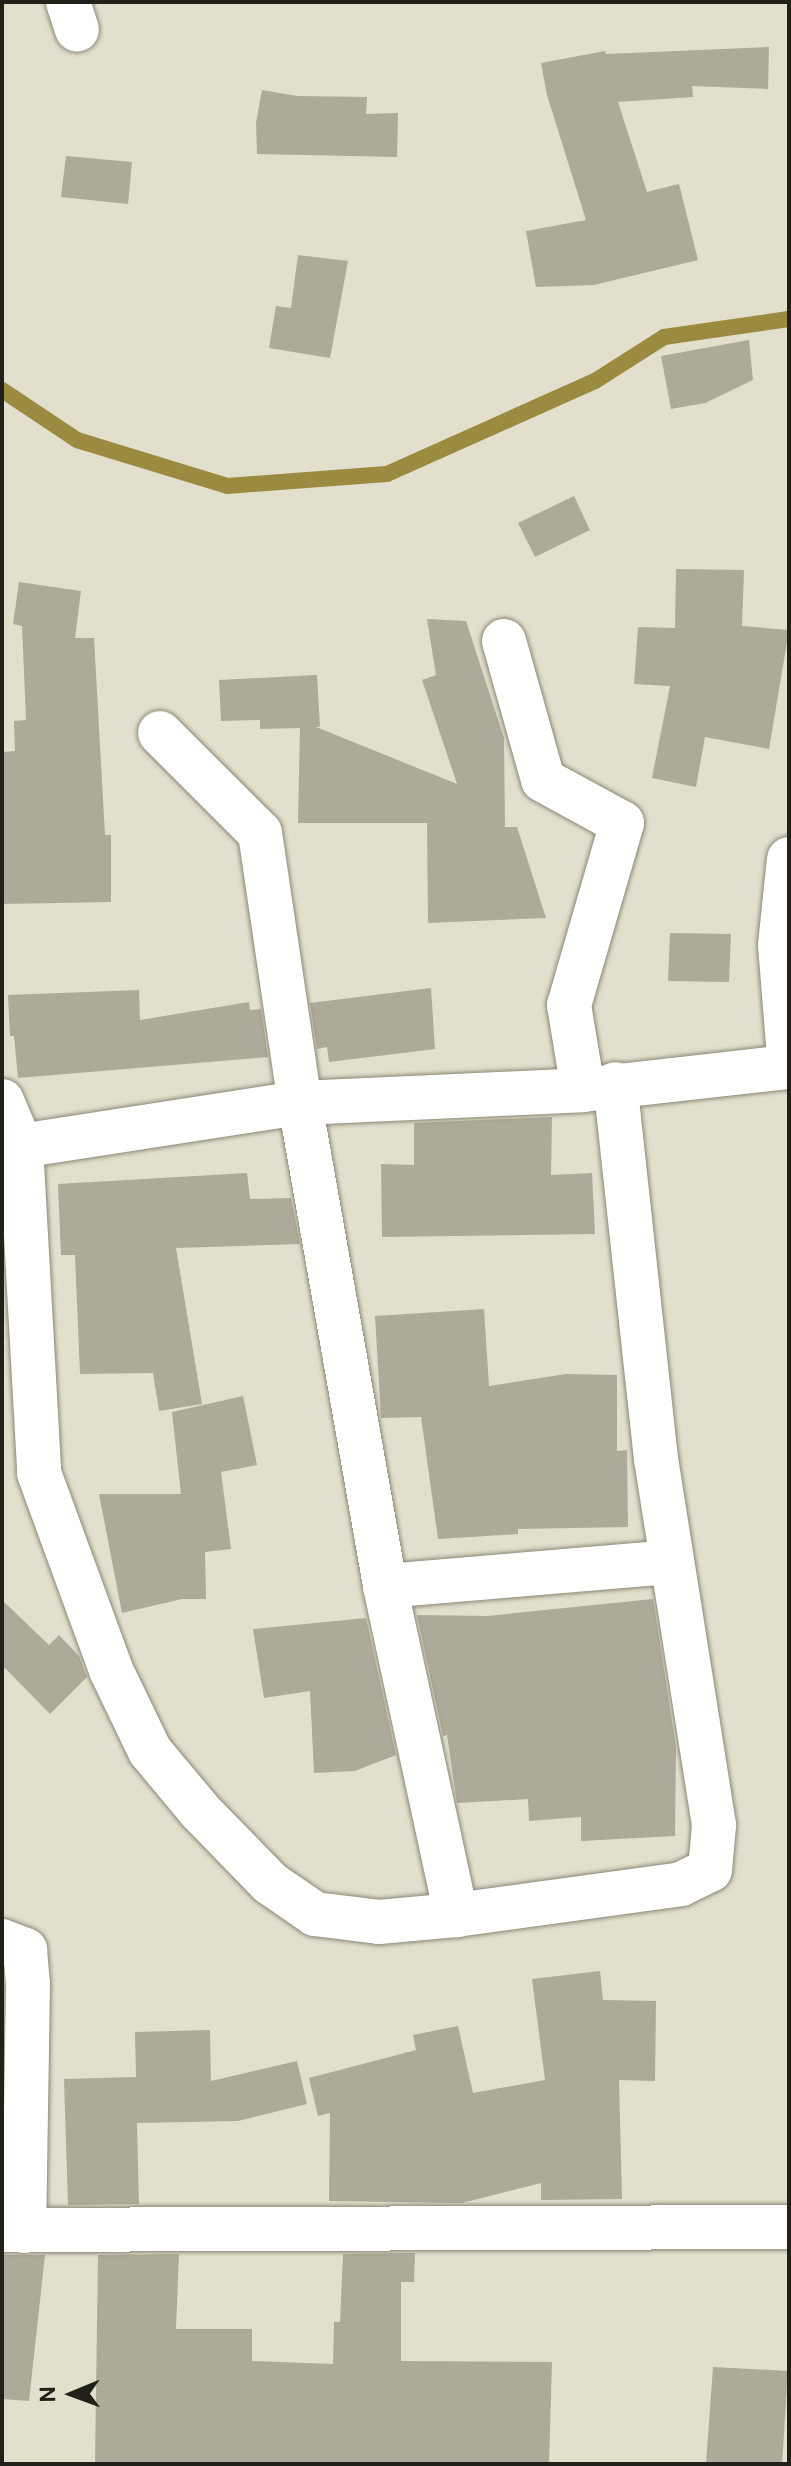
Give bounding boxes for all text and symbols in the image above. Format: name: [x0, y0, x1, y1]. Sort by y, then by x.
north arrow: [32, 2354, 112, 2434]
text: N: [33, 2386, 62, 2403]

